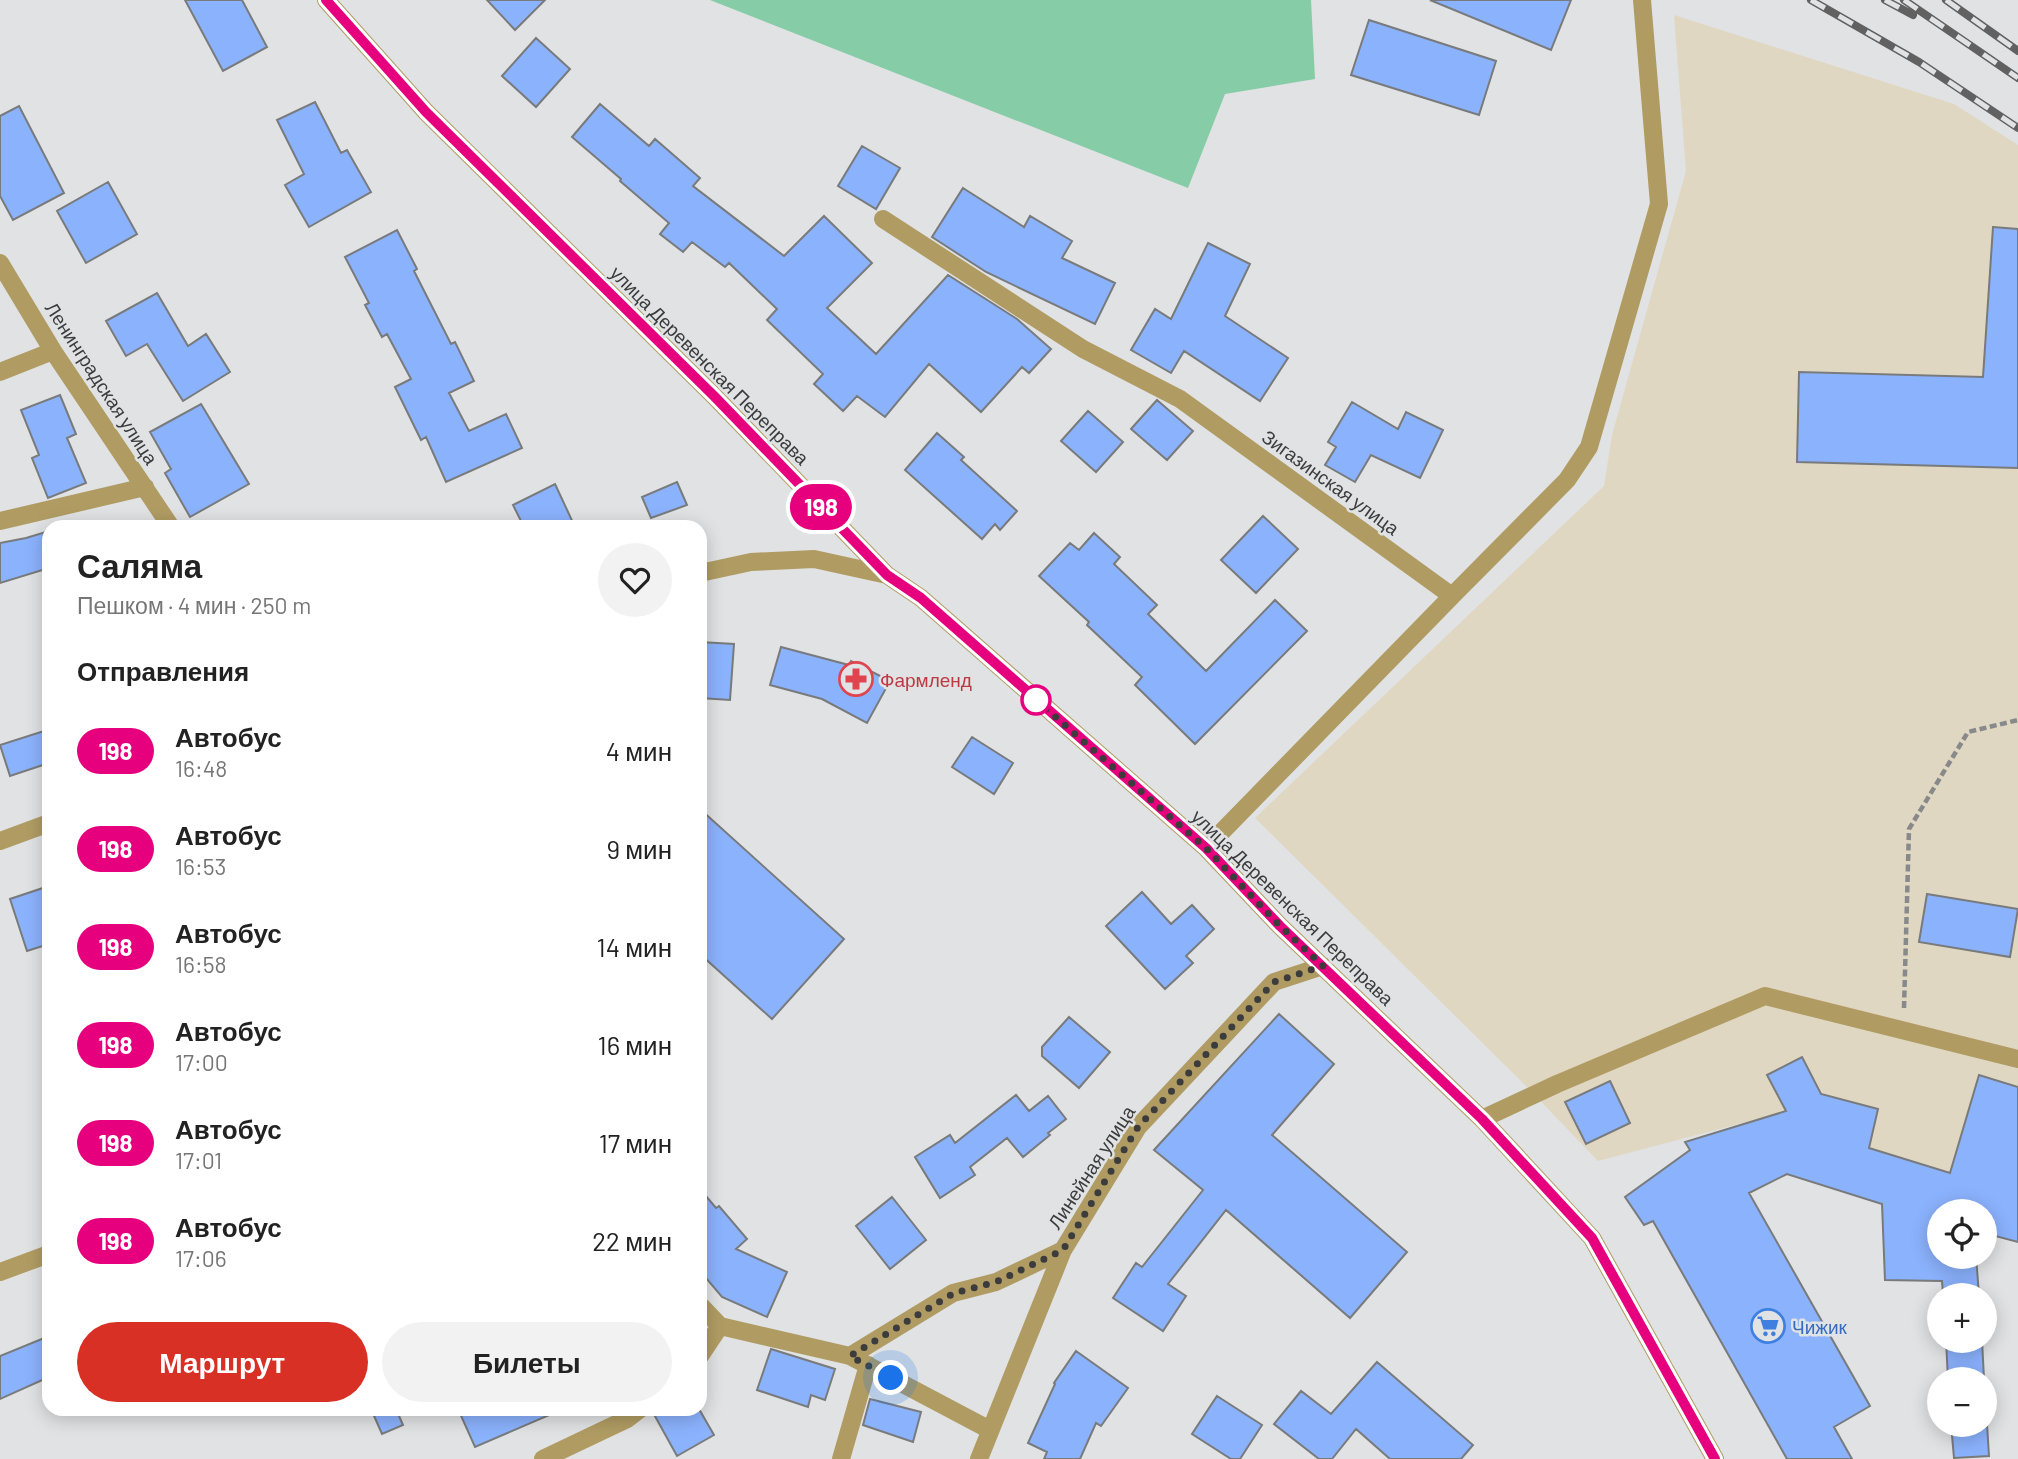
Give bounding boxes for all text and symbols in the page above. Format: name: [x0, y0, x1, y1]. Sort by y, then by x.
street label: улица Деревенская Переправа: [606, 261, 814, 469]
street label: Ленинградская улица: [41, 298, 163, 469]
street label: Зигазинская улица: [1258, 425, 1404, 540]
line badge: 198: [781, 484, 861, 530]
text: 198: [804, 492, 838, 521]
button: heart: [598, 543, 672, 617]
text: Саляма: [77, 545, 202, 585]
text: Пешком · 4 мин · 250 m: [77, 591, 311, 619]
text: Отправления: [77, 655, 249, 686]
pharmacy icon: Фармленд: [837, 660, 875, 698]
place label: Фармленд: [880, 668, 972, 691]
unlabelled marker: [1021, 685, 1051, 715]
text: Автобус: [175, 721, 282, 752]
text: 4 мин: [606, 735, 672, 766]
text: 198: [98, 736, 133, 765]
text: 16:48: [175, 754, 227, 782]
street label: улица Деревенская Переправа: [1187, 804, 1399, 1010]
text: Автобус: [175, 819, 282, 850]
text: 9 мин: [606, 833, 672, 864]
text: 198: [98, 834, 133, 863]
text: 16:53: [175, 852, 226, 880]
text: Автобус: [175, 917, 282, 948]
text: 14 мин: [597, 931, 672, 962]
text: 198: [98, 932, 133, 961]
text: 16:58: [175, 950, 227, 978]
text: Автобус: [175, 1015, 282, 1046]
text: 16 мин: [598, 1029, 672, 1060]
text: 198: [98, 1030, 133, 1059]
text: 17:00: [175, 1048, 228, 1076]
street label: Линейная улица: [1043, 1101, 1140, 1233]
text: Автобус: [175, 1113, 282, 1144]
text: 17 мин: [599, 1127, 672, 1158]
text: 198: [98, 1128, 133, 1157]
text: 17:01: [175, 1146, 222, 1174]
map controls: [1927, 1199, 1997, 1437]
button: locate: [1927, 1199, 1997, 1269]
text: Автобус: [175, 1211, 282, 1242]
text: 22 мин: [592, 1225, 672, 1256]
text: 198: [98, 1226, 133, 1255]
text: 17:06: [175, 1244, 227, 1272]
button: +: [1927, 1283, 1997, 1353]
supermarket icon: Чижик: [1749, 1307, 1787, 1345]
place label: Чижик: [1792, 1315, 1848, 1338]
button: Маршрут: [77, 1322, 368, 1402]
button: Билеты: [382, 1322, 672, 1402]
your location: [873, 1360, 908, 1395]
button: −: [1927, 1367, 1997, 1437]

